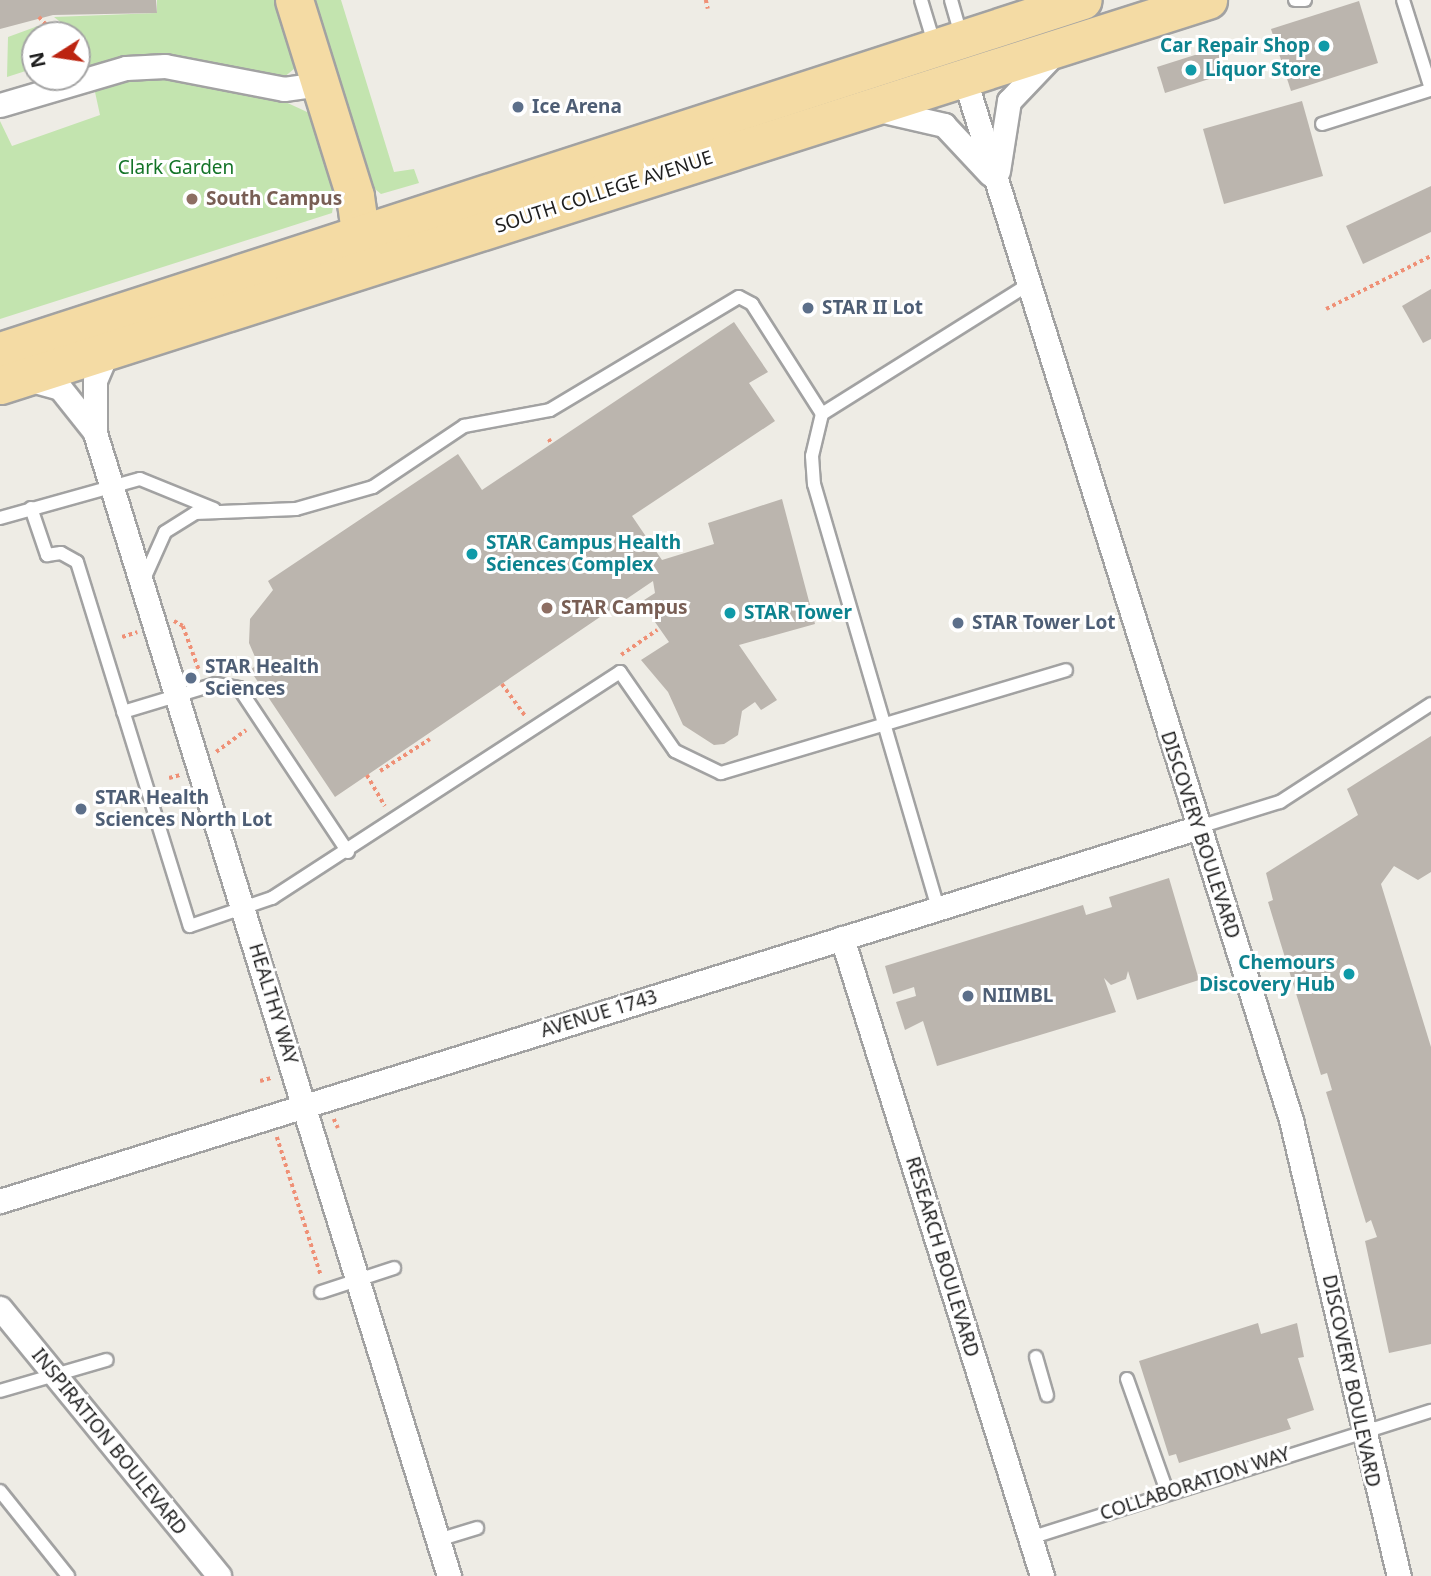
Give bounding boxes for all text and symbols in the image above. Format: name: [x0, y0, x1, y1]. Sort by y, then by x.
north arrow: [21, 21, 91, 91]
place label: Car Repair Shop: [1160, 35, 1310, 57]
marker: Car Repair Shop: [1316, 38, 1332, 54]
text: N: [23, 50, 52, 70]
place label: Liquor Store: [1205, 59, 1321, 81]
marker: Liquor Store: [1183, 62, 1199, 78]
place label: Ice Arena: [532, 96, 622, 118]
marker: Ice Arena: [510, 99, 526, 115]
street label: SOUTH COLLEGE AVENUE: [492, 146, 716, 238]
park label: Clark Garden: [118, 157, 234, 179]
place label: South Campus: [206, 188, 342, 210]
marker: South Campus: [184, 191, 200, 207]
place label: STAR II Lot: [822, 297, 923, 319]
marker: STAR II Lot: [800, 300, 816, 316]
place label: STAR Campus Health Sciences Complex: [486, 532, 681, 576]
marker: STAR Campus Health Sciences Complex: [464, 546, 480, 562]
place label: STAR Campus: [561, 597, 688, 619]
marker: STAR Campus: [539, 600, 555, 616]
place label: STAR Tower: [744, 602, 852, 624]
marker: STAR Tower: [722, 605, 738, 621]
place label: STAR Tower Lot: [972, 612, 1116, 634]
marker: STAR Tower Lot: [950, 615, 966, 631]
place label: STAR Health Sciences: [205, 656, 319, 700]
marker: STAR Health Sciences: [183, 670, 199, 686]
street label: DISCOVERY BOULEVARD: [1156, 728, 1244, 942]
place label: STAR Health Sciences North Lot: [95, 787, 272, 831]
marker: STAR Health Sciences North Lot: [73, 801, 89, 817]
street label: HEALTHY WAY: [244, 941, 302, 1067]
place label: Chemours Discovery Hub: [1199, 952, 1335, 996]
marker: Chemours Discovery Hub: [1341, 966, 1357, 982]
street label: AVENUE 1743: [538, 985, 660, 1043]
place label: NIIMBL: [982, 985, 1053, 1007]
marker: NIIMBL: [960, 988, 976, 1004]
street label: RESEARCH BOULEVARD: [901, 1154, 983, 1360]
street label: DISCOVERY BOULEVARD: [1317, 1273, 1385, 1489]
street label: INSPIRATION BOULEVARD: [27, 1344, 191, 1540]
street label: COLLABORATION WAY: [1097, 1443, 1293, 1525]

